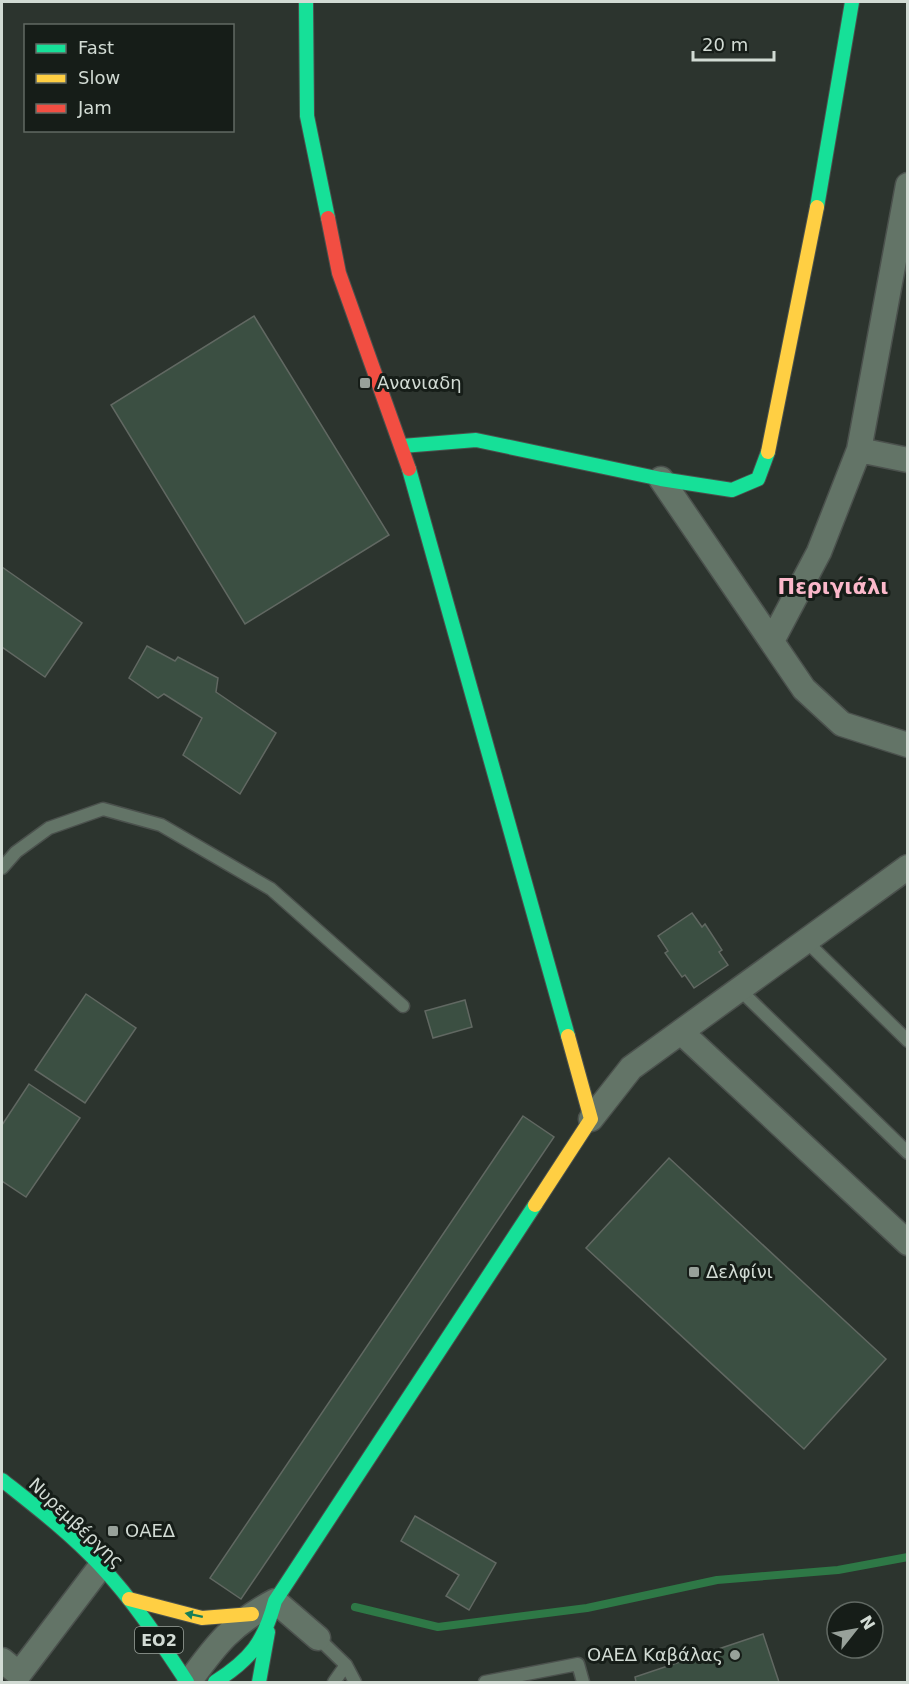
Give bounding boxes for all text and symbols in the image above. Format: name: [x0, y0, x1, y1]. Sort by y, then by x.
legend: [24, 24, 234, 132]
scale bar: [693, 24, 774, 62]
text: 20 m: [702, 34, 748, 55]
text: Fast: [78, 37, 114, 58]
text: Slow: [78, 67, 120, 88]
text: Jam: [77, 97, 112, 118]
place label: Ανανιαδη: [377, 372, 462, 393]
marker: Ανανιαδη: [358, 376, 372, 390]
district label: Περιγιάλι: [778, 575, 888, 599]
place label: Δελφίνι: [706, 1261, 773, 1282]
marker: Δελφίνι: [687, 1265, 701, 1279]
street label: Νυρεμβέργης: [25, 1473, 128, 1572]
place label: ΟΑΕΔ: [125, 1520, 176, 1541]
marker: ΟΑΕΔ: [106, 1524, 120, 1538]
north arrow: [825, 1600, 885, 1660]
one-way arrow: [185, 1610, 203, 1620]
text: N: [856, 1612, 879, 1633]
road number: ΕΟ2: [135, 1627, 183, 1653]
place label: ΟΑΕΔ Καβάλας: [587, 1644, 723, 1665]
marker: ΟΑΕΔ Καβάλας: [728, 1648, 742, 1662]

